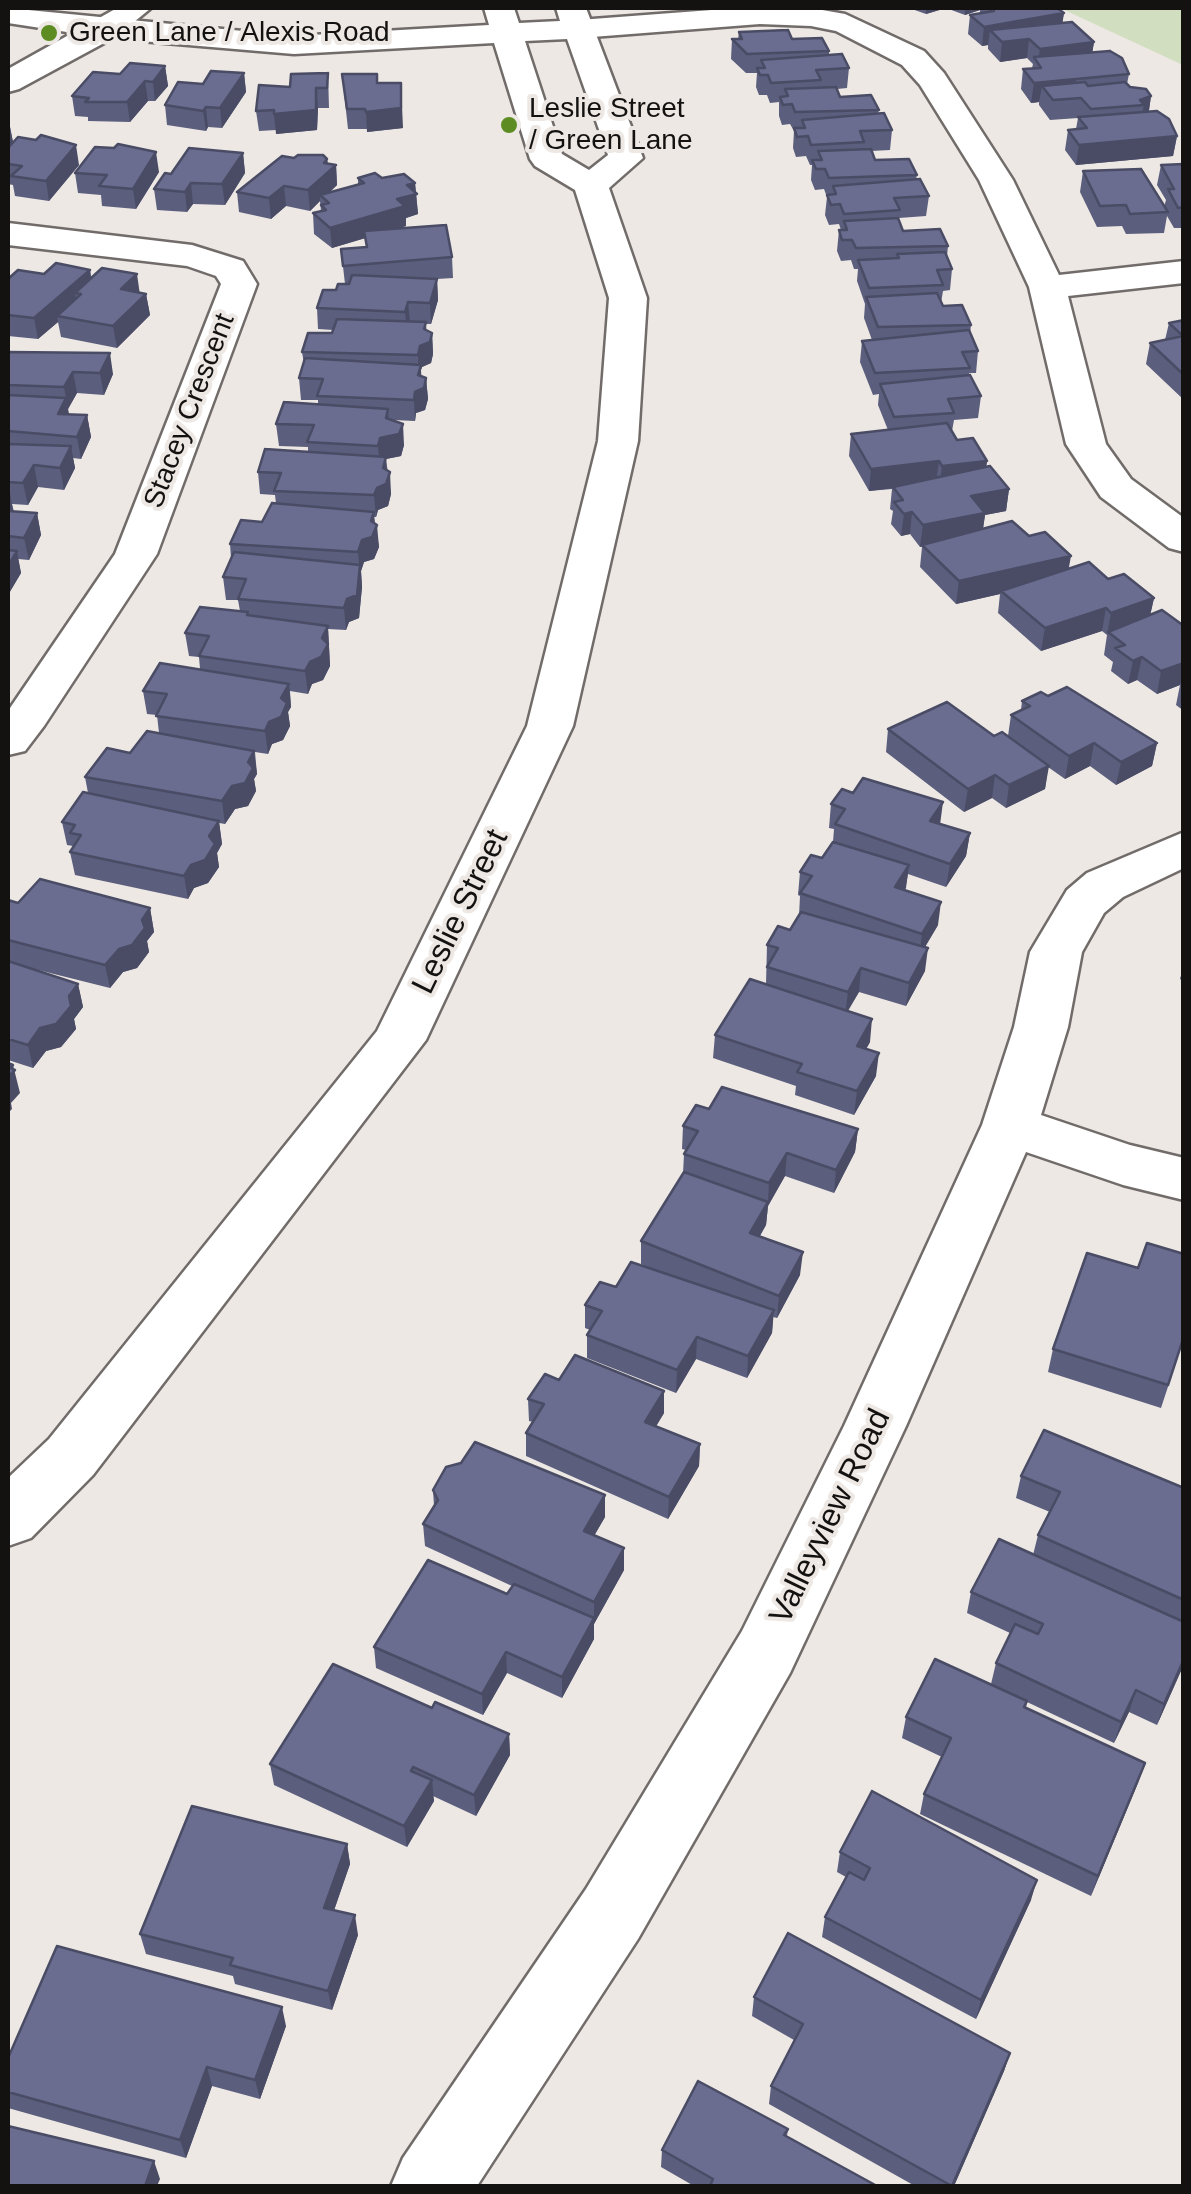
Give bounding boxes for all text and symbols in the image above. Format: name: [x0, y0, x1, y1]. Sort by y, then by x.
place label: Green Lane / Alexis Road: [69, 16, 390, 50]
marker: Green Lane / Alexis Road: [38, 22, 60, 44]
place label: Leslie Street / Green Lane: [529, 92, 692, 158]
marker: Leslie Street / Green Lane: [498, 114, 520, 136]
street label: Stacey Crescent: [138, 309, 242, 513]
street label: Leslie Street: [405, 824, 517, 1000]
street label: Valleyview Road: [762, 1403, 900, 1631]

